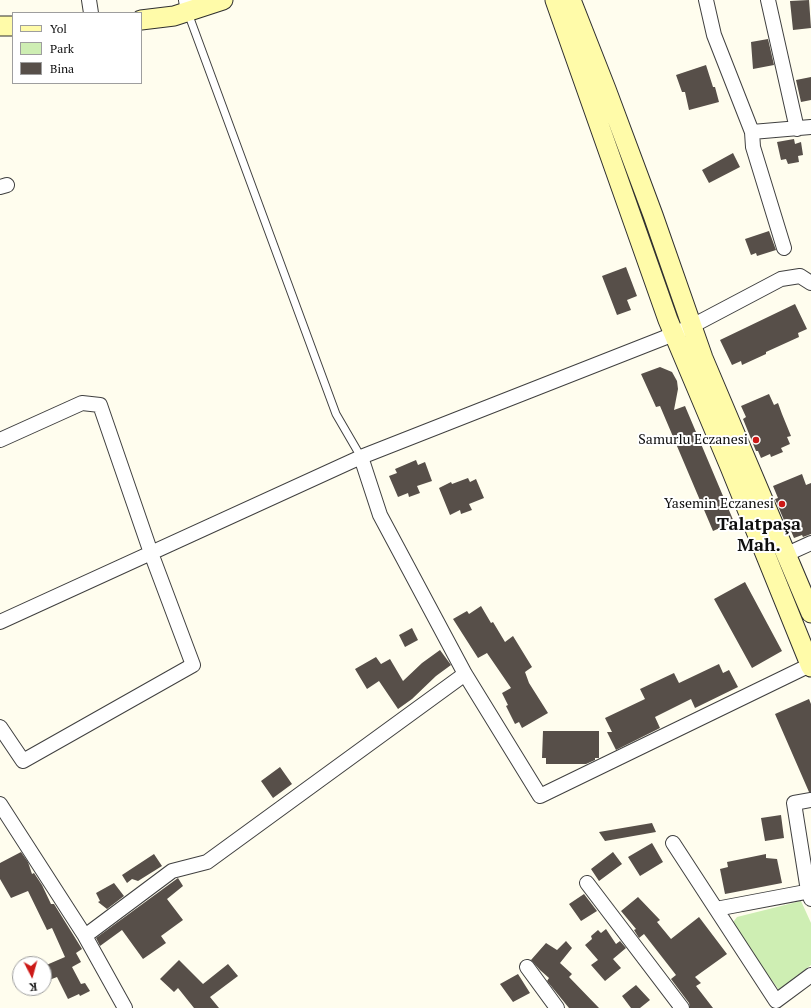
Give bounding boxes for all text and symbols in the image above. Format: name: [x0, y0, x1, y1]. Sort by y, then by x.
legend: [12, 12, 142, 84]
text: Yol: [50, 21, 67, 36]
text: Park: [50, 41, 74, 56]
text: Bina: [50, 61, 74, 76]
place label: Samurlu Eczanesi: [638, 432, 748, 448]
marker: Samurlu Eczanesi: [751, 435, 761, 445]
place label: Yasemin Eczanesi: [664, 496, 774, 512]
marker: Yasemin Eczanesi: [777, 499, 787, 509]
district label: Talatpaşa Mah.: [717, 514, 801, 556]
north arrow: [12, 956, 52, 996]
text: K: [29, 980, 38, 994]

